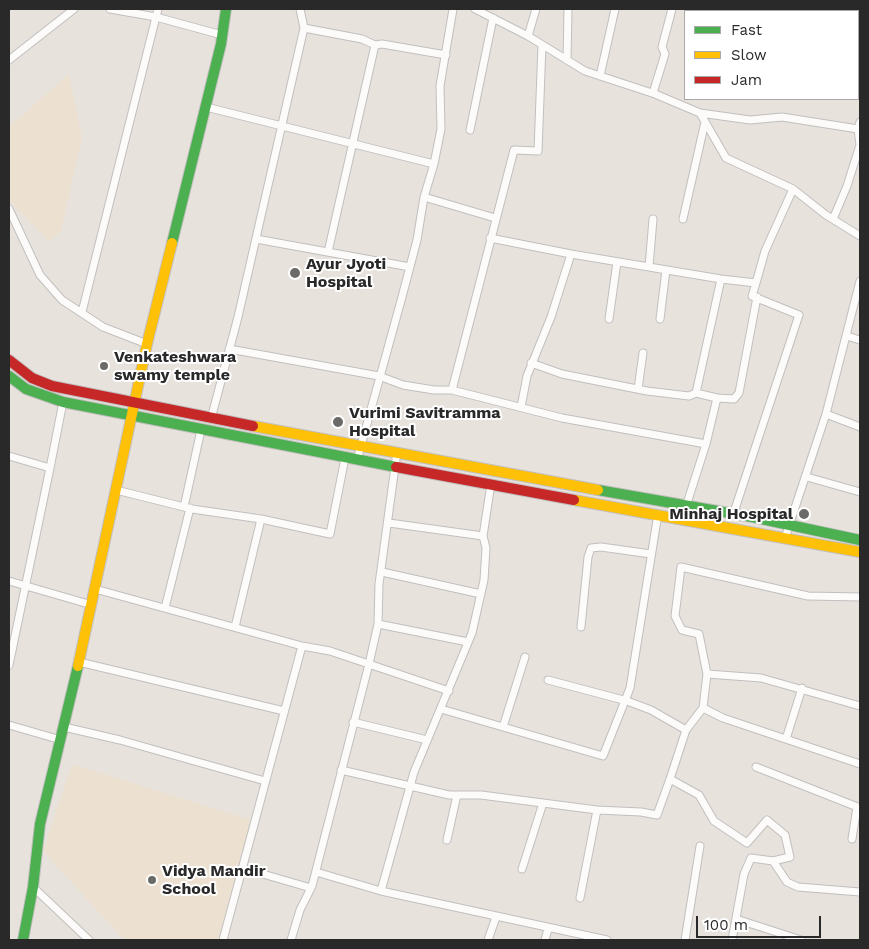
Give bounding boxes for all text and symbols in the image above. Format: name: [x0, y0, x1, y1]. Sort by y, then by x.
legend: [684, 10, 859, 100]
text: Fast: [731, 21, 762, 39]
text: Slow: [731, 46, 767, 64]
text: Jam: [731, 71, 762, 89]
place label: Ayur Jyoti Hospital: [306, 254, 386, 292]
marker: Ayur Jyoti Hospital: [288, 266, 302, 280]
place label: Venkateshwara swamy temple: [114, 347, 236, 385]
marker: Venkateshwara swamy temple: [98, 360, 110, 372]
place label: Vurimi Savitramma Hospital: [349, 403, 501, 441]
marker: Vurimi Savitramma Hospital: [331, 415, 345, 429]
place label: Minhaj Hospital: [669, 504, 793, 524]
marker: Minhaj Hospital: [797, 507, 811, 521]
place label: Vidya Mandir School: [162, 861, 266, 899]
marker: Vidya Mandir School: [146, 874, 158, 886]
scale bar: [699, 906, 824, 938]
text: 100 m: [704, 916, 748, 934]

